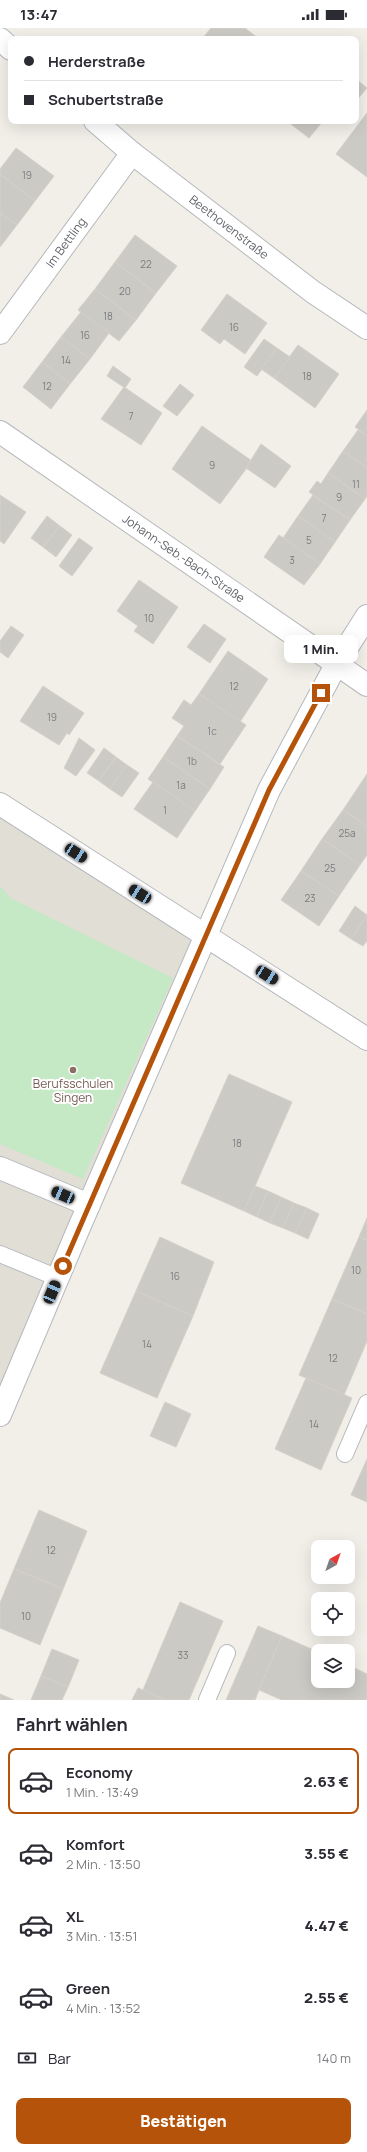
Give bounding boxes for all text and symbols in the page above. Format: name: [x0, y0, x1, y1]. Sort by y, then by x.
text: 13:47: [20, 4, 58, 25]
text: Herderstraße: [48, 51, 145, 72]
text: Schubertstraße: [48, 89, 164, 110]
house number: 19: [22, 168, 32, 182]
street label: Beethovenstraße: [186, 191, 272, 263]
street label: Im Bettling: [42, 214, 90, 271]
house number: 22: [140, 257, 152, 271]
house number: 20: [119, 284, 131, 298]
house number: 18: [103, 309, 113, 323]
house number: 16: [229, 320, 239, 334]
house number: 16: [80, 328, 90, 342]
house number: 14: [61, 353, 71, 367]
house number: 18: [302, 369, 312, 383]
house number: 12: [42, 379, 52, 393]
house number: 7: [128, 409, 134, 423]
house number: 9: [209, 458, 215, 472]
house number: 11: [352, 477, 360, 491]
house number: 9: [336, 490, 342, 504]
street label: Johann-Seb.-Bach-Straße: [119, 510, 249, 606]
house number: 7: [321, 511, 327, 525]
house number: 5: [306, 533, 312, 547]
house number: 3: [289, 553, 295, 567]
house number: 10: [144, 611, 154, 625]
callout: 1 Min.: [284, 635, 358, 663]
text: 1 Min.: [303, 640, 339, 658]
house number: 12: [229, 679, 239, 693]
route end: [312, 684, 330, 702]
house number: 19: [47, 710, 57, 724]
house number: 1c: [207, 724, 217, 738]
house number: 1b: [187, 754, 197, 768]
house number: 1a: [176, 778, 186, 792]
house number: 1: [163, 803, 167, 817]
house number: 25a: [338, 826, 356, 840]
car: [63, 841, 89, 865]
house number: 25: [324, 861, 336, 875]
car: [127, 883, 153, 905]
house number: 23: [304, 891, 316, 905]
car: [254, 964, 280, 986]
marker: Berufsschulen Singen: [68, 1065, 78, 1075]
place label: Berufsschulen Singen: [33, 1075, 113, 1106]
house number: 18: [232, 1136, 242, 1150]
car: [50, 1185, 76, 1205]
route start: [54, 1257, 72, 1275]
house number: 10: [351, 1263, 361, 1277]
house number: 16: [170, 1269, 180, 1283]
car: [42, 1279, 62, 1305]
house number: 14: [142, 1337, 152, 1351]
house number: 12: [328, 1351, 338, 1365]
house number: 14: [309, 1417, 319, 1431]
north arrow: [311, 1540, 355, 1584]
map controls: [311, 1540, 355, 1688]
house number: 12: [46, 1543, 56, 1557]
button: locate: [311, 1592, 355, 1636]
house number: 10: [21, 1609, 31, 1623]
button: layers: [311, 1644, 355, 1688]
house number: 33: [177, 1648, 189, 1662]
text: Fahrt wählen: [16, 1712, 128, 1736]
text: Economy: [66, 1762, 133, 1783]
icon: car: [18, 1763, 54, 1799]
text: 2.63 €: [304, 1771, 349, 1792]
text: 1 Min. · 13:49: [66, 1783, 139, 1801]
text: Komfort: [66, 1834, 125, 1855]
icon: car: [18, 1835, 54, 1871]
text: 3.55 €: [304, 1843, 349, 1864]
text: 2 Min. · 13:50: [66, 1855, 141, 1873]
text: XL: [66, 1906, 84, 1927]
icon: car: [18, 1907, 54, 1943]
text: 4.47 €: [304, 1915, 349, 1936]
text: 3 Min. · 13:51: [66, 1927, 138, 1945]
text: Green: [66, 1978, 110, 1999]
icon: car: [18, 1979, 54, 2015]
text: 2.55 €: [304, 1987, 349, 2008]
text: 4 Min. · 13:52: [66, 1999, 140, 2017]
icon: cash: [16, 2047, 38, 2069]
text: Bar: [48, 2048, 71, 2069]
text: 140 m: [317, 2049, 351, 2067]
button: Bestätigen: [16, 2098, 351, 2144]

